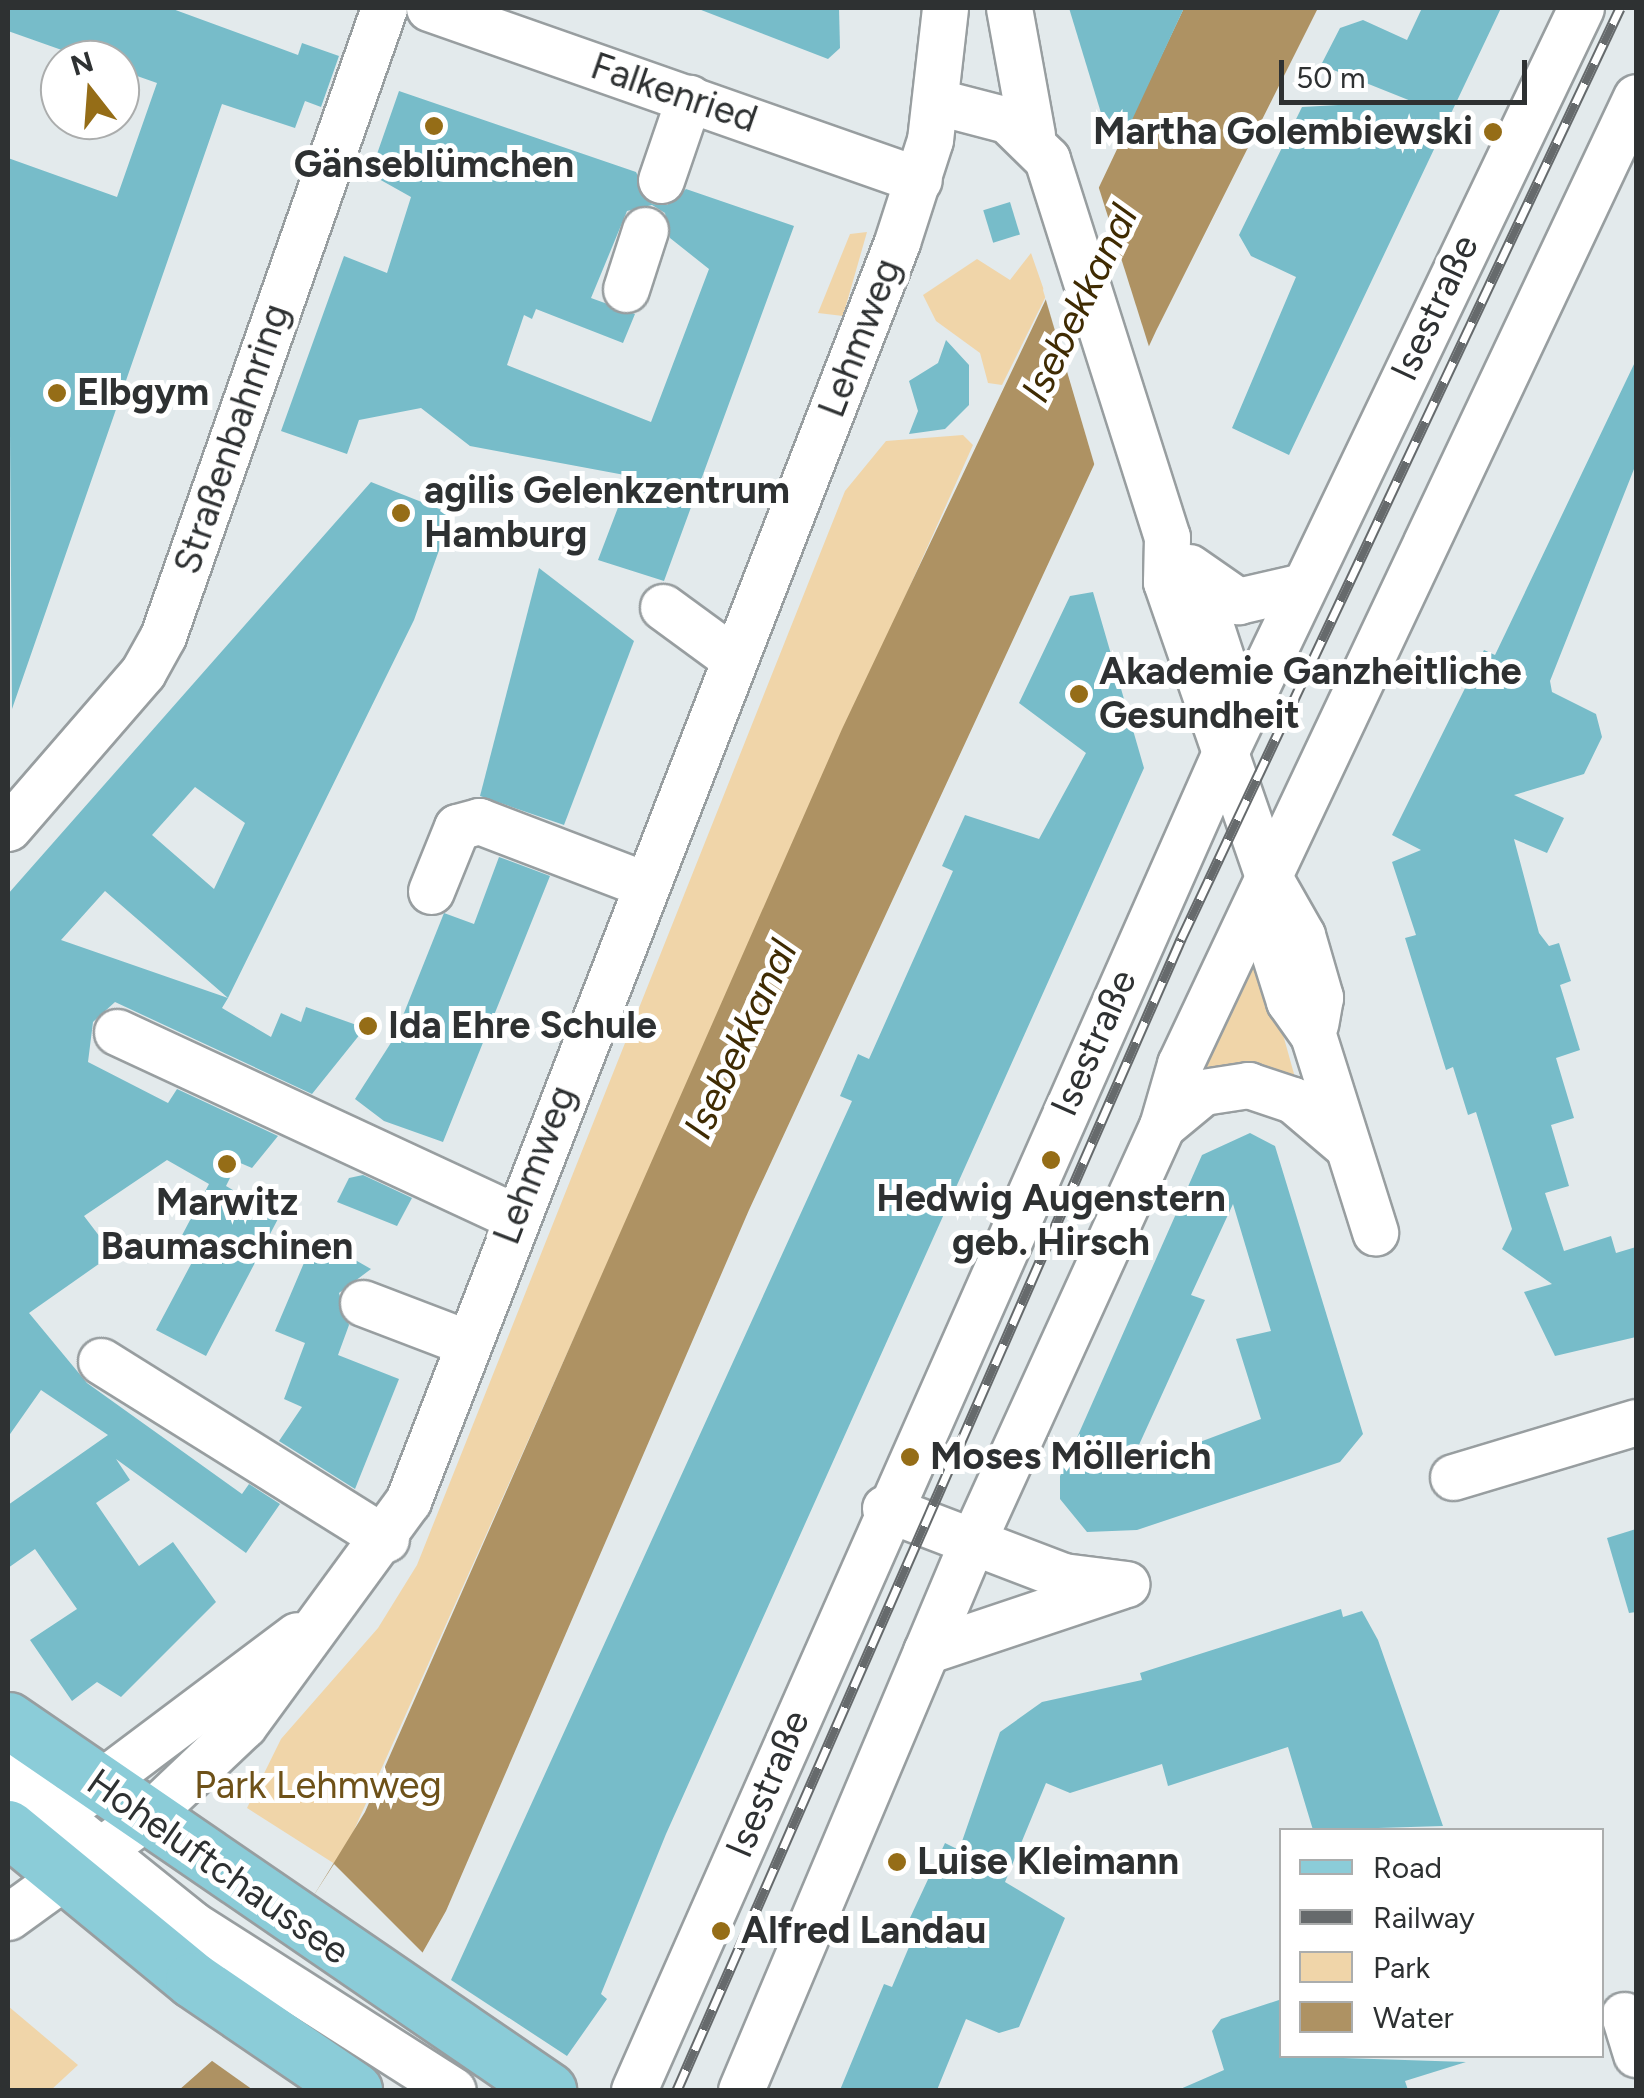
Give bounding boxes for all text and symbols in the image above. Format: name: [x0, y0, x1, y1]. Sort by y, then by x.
north arrow: [40, 40, 140, 140]
scale bar: [1284, 40, 1532, 102]
street label: Falkenried: [585, 43, 763, 143]
text: N: [66, 44, 97, 83]
text: 50 m: [1296, 59, 1365, 96]
place label: Martha Golembiewski: [1093, 109, 1473, 155]
marker: Gänseblümchen: [423, 115, 445, 137]
marker: Martha Golembiewski: [1482, 121, 1504, 143]
place label: Gänseblümchen: [294, 142, 574, 188]
water label: Isebekkanal: [1011, 197, 1147, 409]
street label: Isestraße: [1382, 228, 1488, 388]
street label: Lehmweg: [809, 252, 911, 424]
street label: Straßenbahnring: [164, 298, 300, 580]
place label: Elbgym: [77, 370, 209, 416]
marker: Elbgym: [46, 382, 68, 404]
place label: agilis Gelenkzentrum Hamburg: [424, 468, 790, 558]
marker: agilis Gelenkzentrum Hamburg: [388, 500, 414, 526]
place label: Akademie Ganzheitliche Gesundheit: [1099, 649, 1522, 738]
marker: Akademie Ganzheitliche Gesundheit: [1068, 683, 1090, 705]
water label: Isebekkanal: [673, 932, 807, 1146]
street label: Isestraße: [1042, 963, 1146, 1123]
place label: Ida Ehre Schule: [388, 1003, 657, 1049]
marker: Ida Ehre Schule: [357, 1015, 379, 1037]
street label: Lehmweg: [484, 1079, 586, 1251]
marker: Hedwig Augenstern geb. Hirsch: [1040, 1149, 1062, 1171]
marker: Marwitz Baumaschinen: [216, 1153, 238, 1175]
place label: Hedwig Augenstern geb. Hirsch: [876, 1176, 1226, 1266]
place label: Marwitz Baumaschinen: [101, 1180, 353, 1270]
place label: Moses Möllerich: [930, 1434, 1211, 1480]
marker: Moses Möllerich: [899, 1446, 921, 1468]
street label: Isestraße: [717, 1704, 819, 1864]
street label: Hoheluftchaussee: [78, 1760, 358, 1974]
park label: Park Lehmweg: [194, 1763, 442, 1809]
legend: [1279, 1828, 1604, 2058]
place label: Luise Kleimann: [917, 1839, 1179, 1885]
text: Road: [1373, 1849, 1442, 1886]
marker: Luise Kleimann: [886, 1851, 908, 1873]
text: Railway: [1373, 1899, 1475, 1936]
place label: Alfred Landau: [741, 1908, 986, 1954]
marker: Alfred Landau: [710, 1920, 732, 1942]
text: Park: [1373, 1949, 1430, 1986]
text: Water: [1373, 1999, 1454, 2036]

